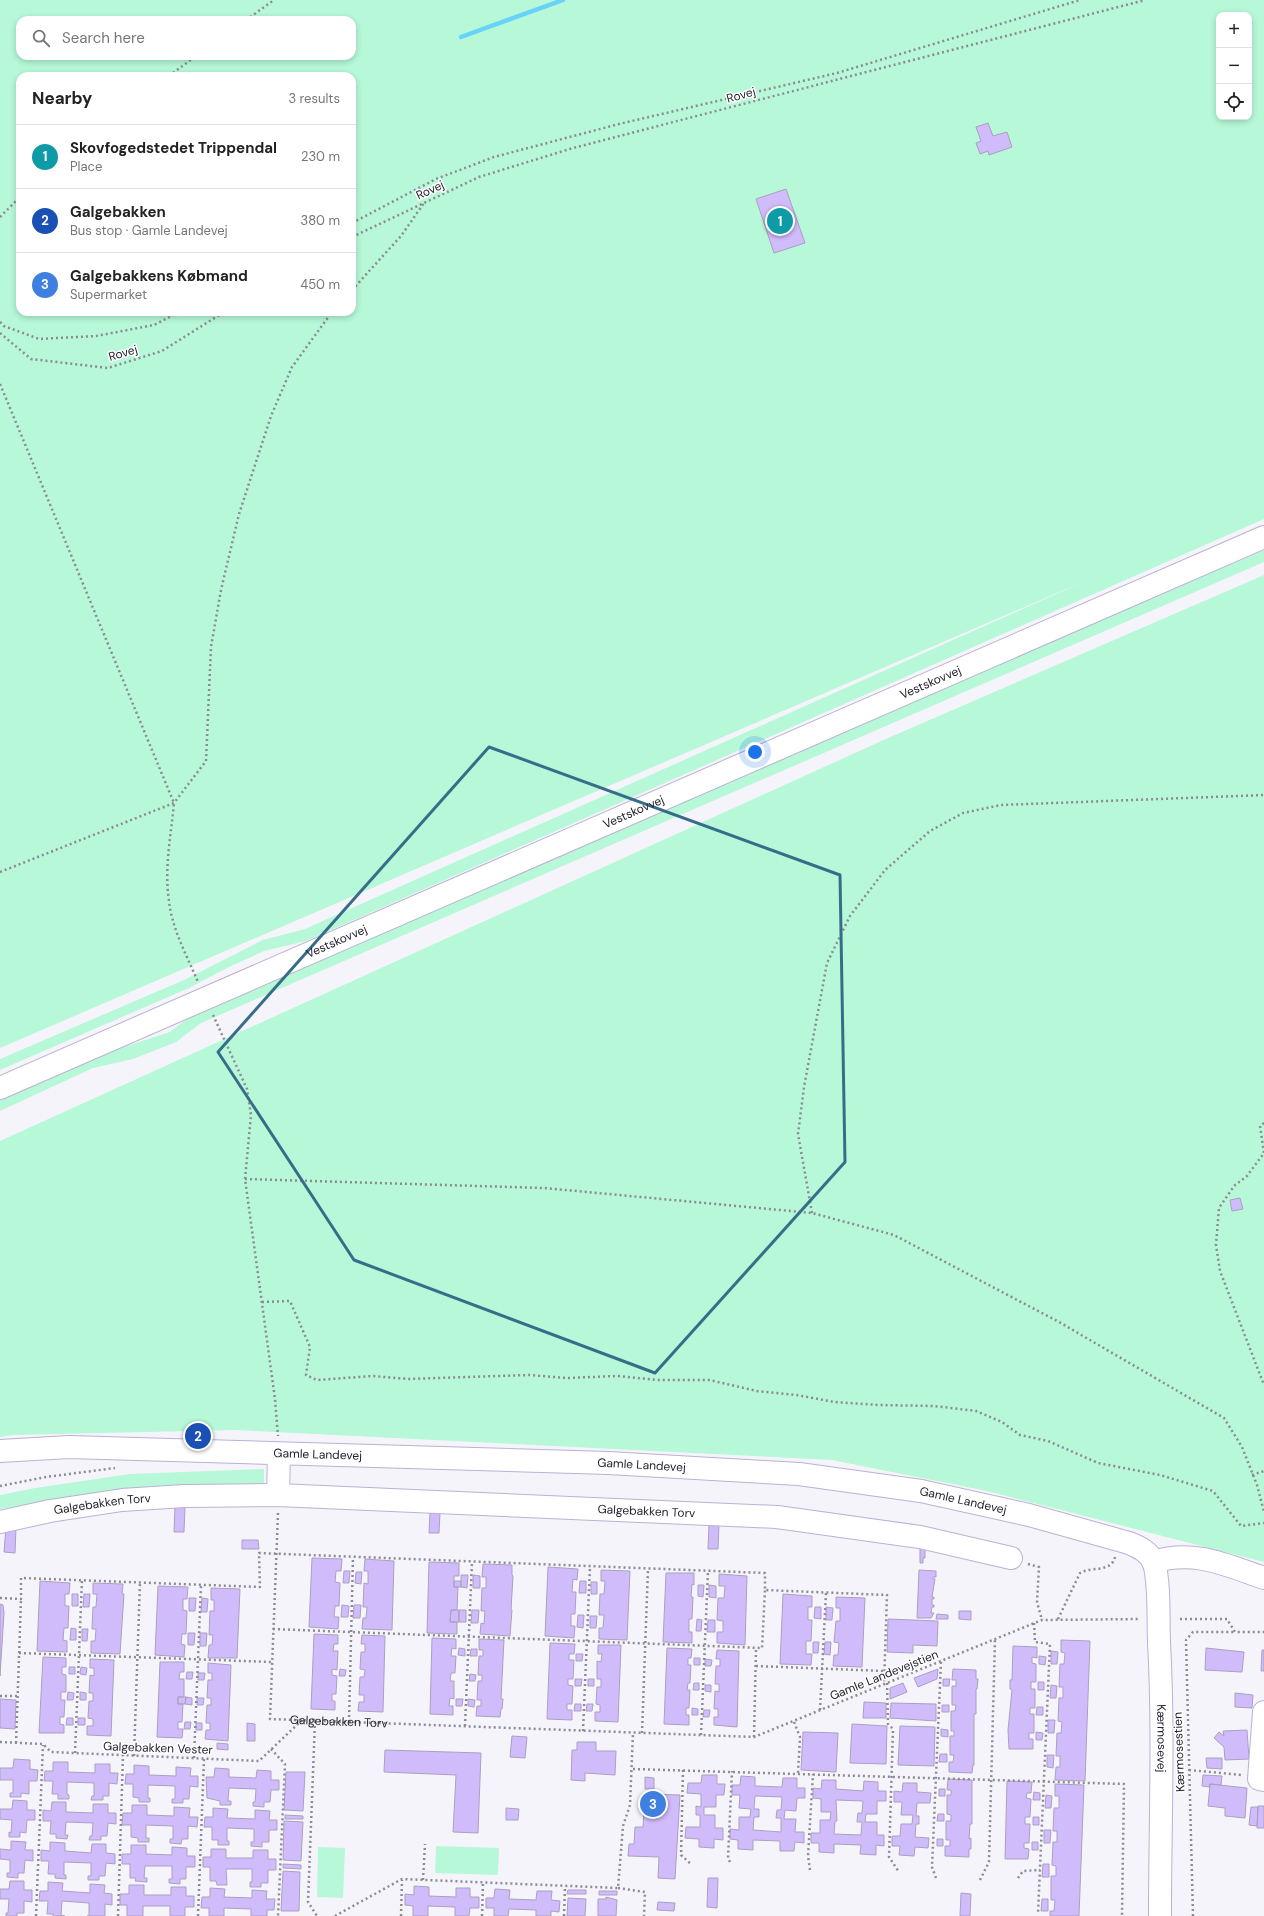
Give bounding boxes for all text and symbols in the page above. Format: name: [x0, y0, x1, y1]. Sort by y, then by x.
map controls: [1216, 12, 1252, 120]
button: +: [1216, 12, 1252, 48]
search box: [16, 16, 356, 60]
icon: search: [30, 27, 52, 49]
text: Search here: [62, 28, 145, 48]
button: −: [1216, 48, 1252, 84]
street label: Rovej: [725, 83, 757, 107]
button: locate: [1216, 84, 1252, 120]
text: Nearby: [32, 87, 92, 109]
text: 3 results: [288, 90, 340, 107]
text: Skovfogedstedet Trippendal: [70, 138, 277, 158]
text: 1: [43, 148, 47, 165]
text: 230 m: [301, 148, 340, 165]
text: Place: [70, 158, 102, 175]
street label: Rovej: [413, 177, 447, 203]
text: Galgebakken: [70, 202, 166, 222]
pin: 1: [767, 206, 793, 236]
text: 2: [41, 212, 49, 229]
text: 380 m: [300, 212, 340, 229]
text: Bus stop · Gamle Landevej: [70, 222, 228, 239]
text: Galgebakkens Købmand: [70, 266, 248, 286]
text: 3: [41, 276, 49, 293]
text: 450 m: [300, 276, 340, 293]
text: Supermarket: [70, 286, 147, 303]
street label: Rovej: [107, 341, 139, 365]
street label: Vestskovvej: [897, 662, 964, 703]
your location: [745, 742, 765, 762]
street label: Vestskovvej: [600, 791, 667, 832]
street label: Vestskovvej: [303, 921, 370, 962]
pin: 2: [185, 1421, 211, 1451]
street label: Gamle Landevej: [273, 1445, 362, 1464]
street label: Gamle Landevej: [597, 1455, 686, 1475]
street label: Gamle Landevej: [918, 1483, 1008, 1518]
street label: Galgebakken Torv: [53, 1490, 152, 1518]
street label: Galgebakken Torv: [597, 1501, 696, 1521]
street label: Gamle Landevejstien: [827, 1646, 941, 1704]
street label: Kærmosevej: [1153, 1704, 1170, 1773]
street label: Galgebakken Torv: [290, 1712, 389, 1731]
street label: Kærmosestien: [1170, 1712, 1188, 1792]
street label: Galgebakken Vester: [103, 1738, 214, 1758]
pin: 3: [640, 1789, 666, 1819]

